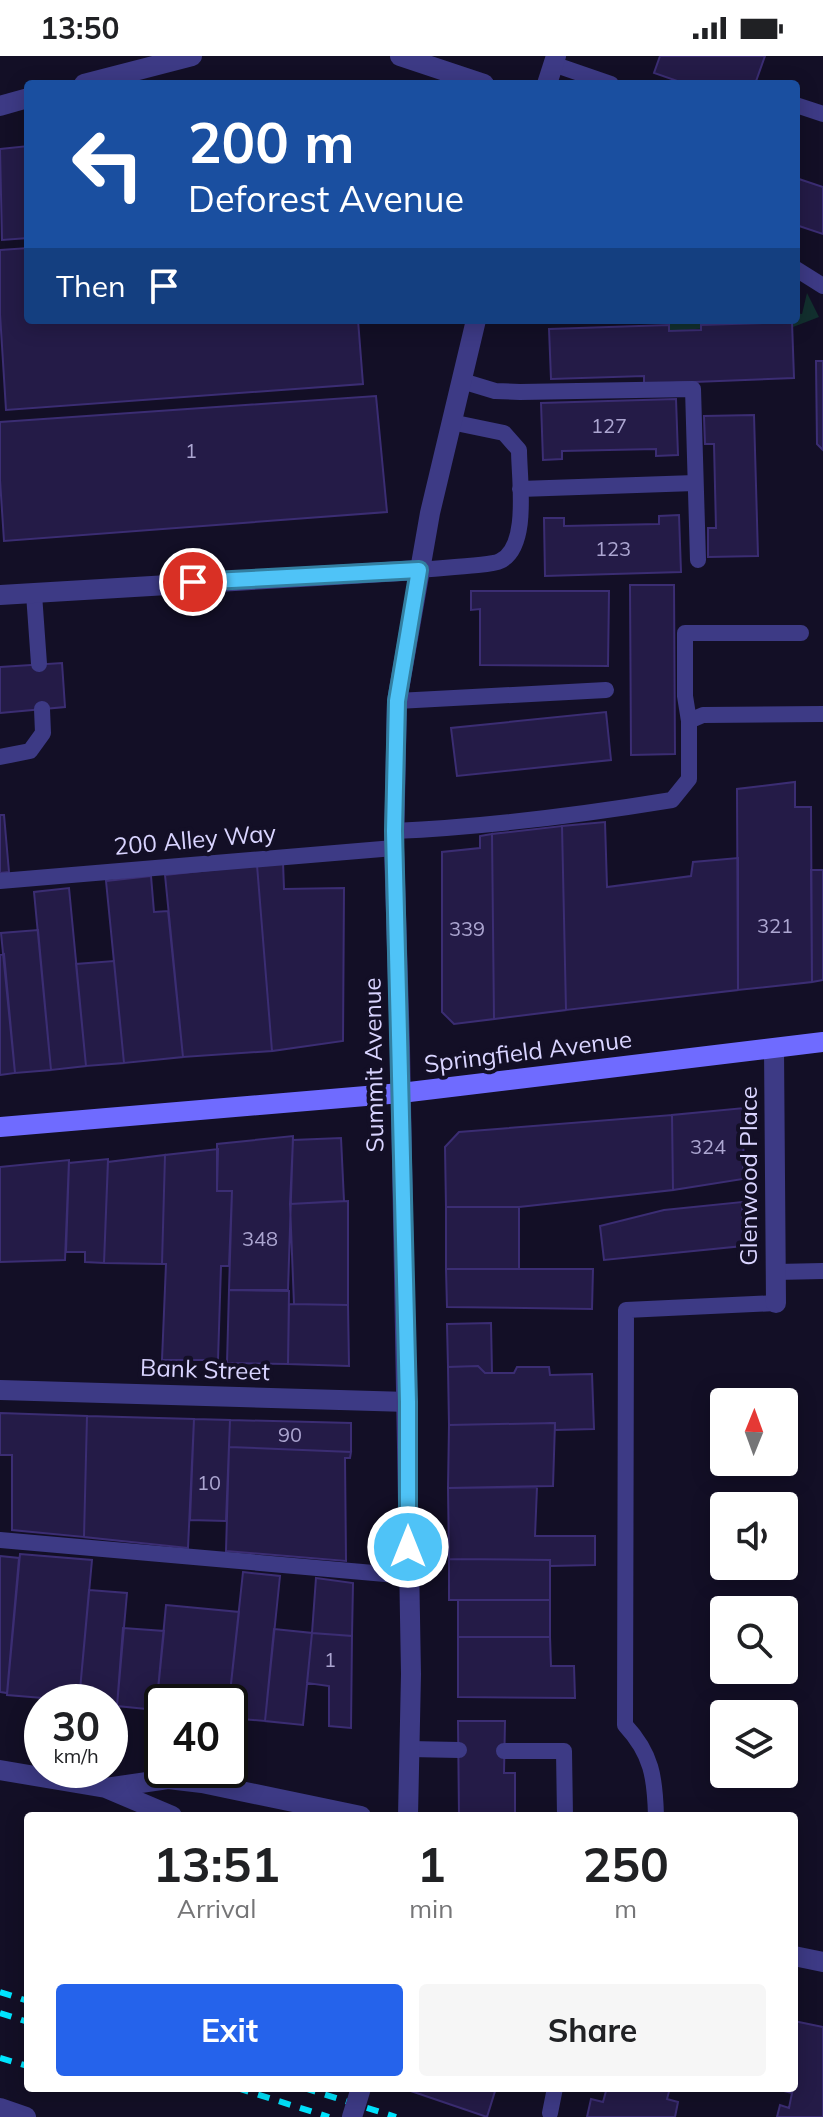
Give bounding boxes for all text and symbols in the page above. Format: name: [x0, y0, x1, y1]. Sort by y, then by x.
text: 13:50: [40, 9, 119, 47]
text: 200 m: [188, 107, 355, 177]
icon: left: [56, 112, 160, 216]
text: Deforest Avenue: [188, 176, 464, 221]
icon: arrive: [142, 264, 186, 308]
text: Then: [56, 267, 126, 305]
house number: 127: [591, 413, 627, 438]
house number: 1: [185, 438, 197, 463]
house number: 123: [595, 536, 631, 561]
pin: [159, 548, 227, 616]
icon: arrive: [171, 560, 215, 604]
street label: 200 Alley Way: [113, 817, 278, 861]
house number: 321: [757, 913, 793, 938]
house number: 339: [449, 916, 485, 941]
street label: Summit Avenue: [356, 977, 390, 1153]
street label: Springfield Avenue: [422, 1023, 633, 1079]
street label: Glenwood Place: [733, 1086, 763, 1266]
house number: 324: [690, 1134, 726, 1159]
house number: 348: [242, 1226, 278, 1251]
street label: Bank Street: [140, 1352, 270, 1386]
north arrow: [710, 1388, 798, 1476]
map controls: [710, 1388, 798, 1788]
house number: 90: [278, 1422, 302, 1447]
house number: 10: [197, 1470, 221, 1495]
button: sound: [710, 1492, 798, 1580]
position arrow: [366, 1505, 450, 1589]
button: search: [710, 1596, 798, 1684]
house number: 1: [324, 1647, 336, 1672]
speed limit sign: 40: [144, 1684, 248, 1788]
button: layers: [710, 1700, 798, 1788]
text: 30: [52, 1701, 100, 1751]
text: km/h: [53, 1743, 99, 1768]
text: 13:51: [153, 1834, 280, 1894]
text: 1: [417, 1834, 446, 1894]
text: 250: [583, 1834, 669, 1894]
text: Arrival: [177, 1892, 256, 1925]
text: min: [409, 1892, 453, 1925]
text: m: [614, 1892, 637, 1925]
button: Exit: [56, 1984, 403, 2076]
button: Share: [419, 1984, 766, 2076]

